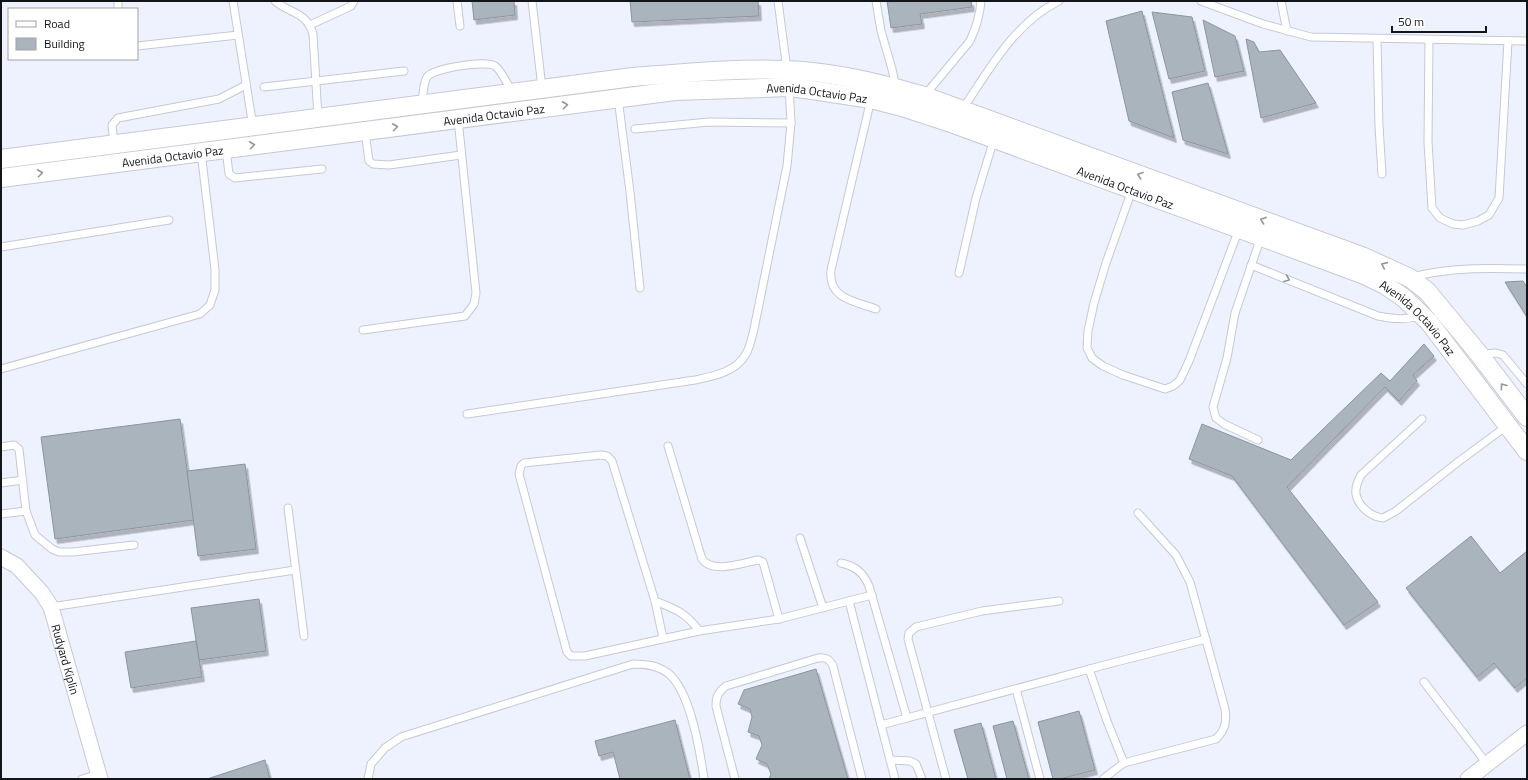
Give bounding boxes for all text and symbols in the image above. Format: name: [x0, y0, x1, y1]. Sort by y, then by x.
legend: [8, 8, 138, 60]
scale bar: [1392, 8, 1486, 34]
text: 50 m: [1398, 12, 1424, 31]
text: Road: [44, 14, 70, 33]
text: Building: [44, 34, 85, 53]
street label: Avenida Octavio Paz: [766, 77, 869, 108]
street label: Avenida Octavio Paz: [442, 98, 546, 130]
one-way arrow: [562, 101, 568, 110]
one-way arrow: [392, 122, 398, 131]
street label: Avenida Octavio Paz: [121, 140, 224, 172]
one-way arrow: [249, 141, 255, 150]
street label: Avenida Octavio Paz: [1074, 161, 1177, 214]
one-way arrow: [37, 169, 43, 178]
one-way arrow: [1137, 172, 1144, 180]
one-way arrow: [1259, 216, 1266, 224]
one-way arrow: [1381, 262, 1388, 270]
street label: Avenida Octavio Paz: [1377, 274, 1461, 360]
one-way arrow: [1284, 275, 1291, 283]
one-way arrow: [1501, 383, 1508, 390]
street label: Rudyard Kiplin: [47, 622, 85, 697]

